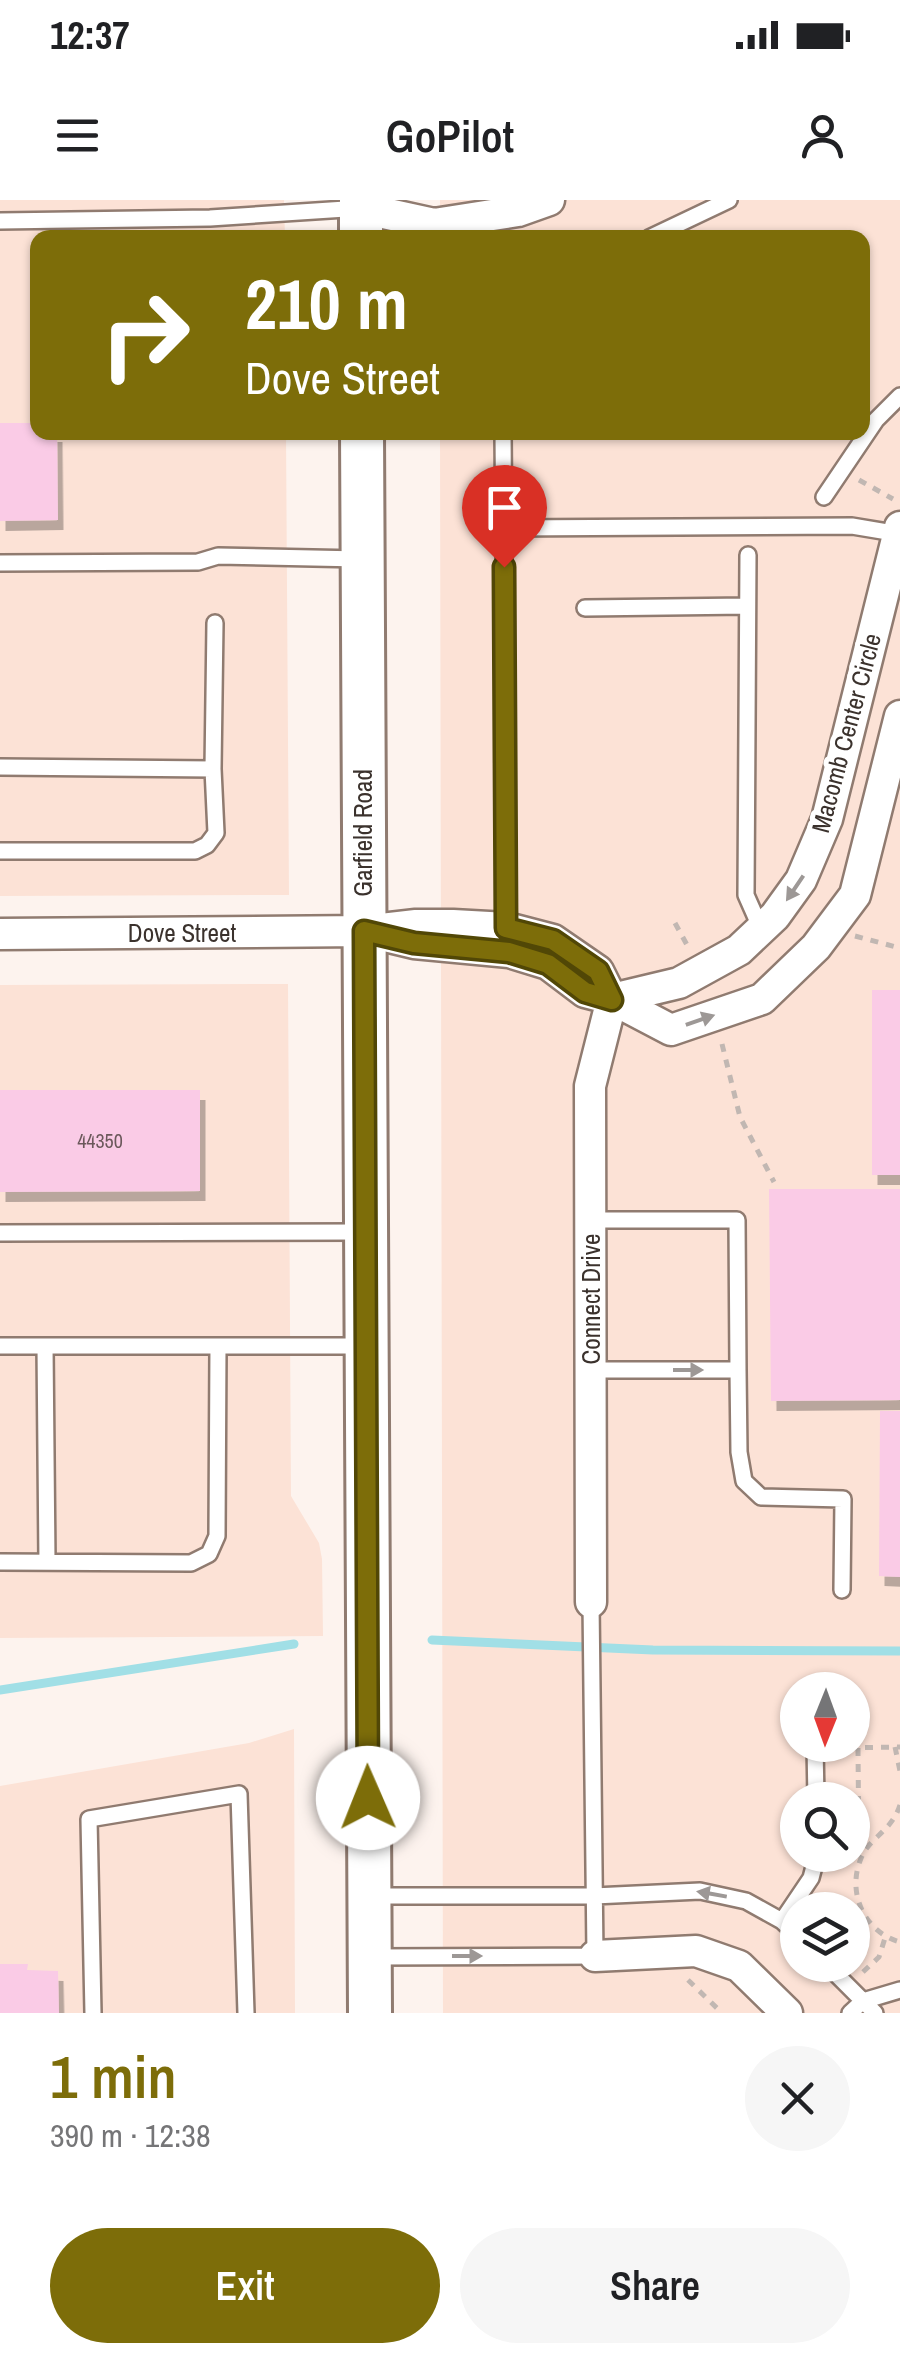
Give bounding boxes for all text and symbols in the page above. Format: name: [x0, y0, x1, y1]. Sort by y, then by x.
text: 12:37: [50, 10, 130, 61]
text: GoPilot: [386, 105, 514, 166]
icon: menu: [50, 108, 105, 163]
icon: person: [795, 108, 850, 163]
text: 210 m: [245, 257, 408, 351]
icon: right: [80, 270, 210, 400]
text: Dove Street: [245, 347, 440, 408]
pin: [462, 465, 547, 568]
icon: arrive: [477, 480, 532, 535]
street label: Macomb Center Circle: [803, 630, 889, 836]
street label: Garfield Road: [346, 769, 380, 897]
one-way arrow: [786, 874, 804, 901]
street label: Dove Street: [128, 916, 236, 950]
one-way arrow: [685, 1012, 715, 1027]
house number: 44350: [77, 1127, 123, 1154]
street label: Connect Drive: [574, 1233, 608, 1365]
one-way arrow: [673, 1362, 705, 1378]
north arrow: [780, 1672, 870, 1762]
map controls: [780, 1672, 870, 1982]
position arrow: [316, 1746, 420, 1850]
button: search: [780, 1782, 870, 1872]
one-way arrow: [696, 1886, 727, 1901]
button: layers: [780, 1892, 870, 1982]
one-way arrow: [452, 1948, 484, 1964]
text: 1 min: [50, 2036, 177, 2117]
button: close: [745, 2046, 850, 2151]
text: 390 m · 12:38: [50, 2114, 210, 2157]
button: Exit: [50, 2228, 440, 2343]
button: Share: [460, 2228, 850, 2343]

